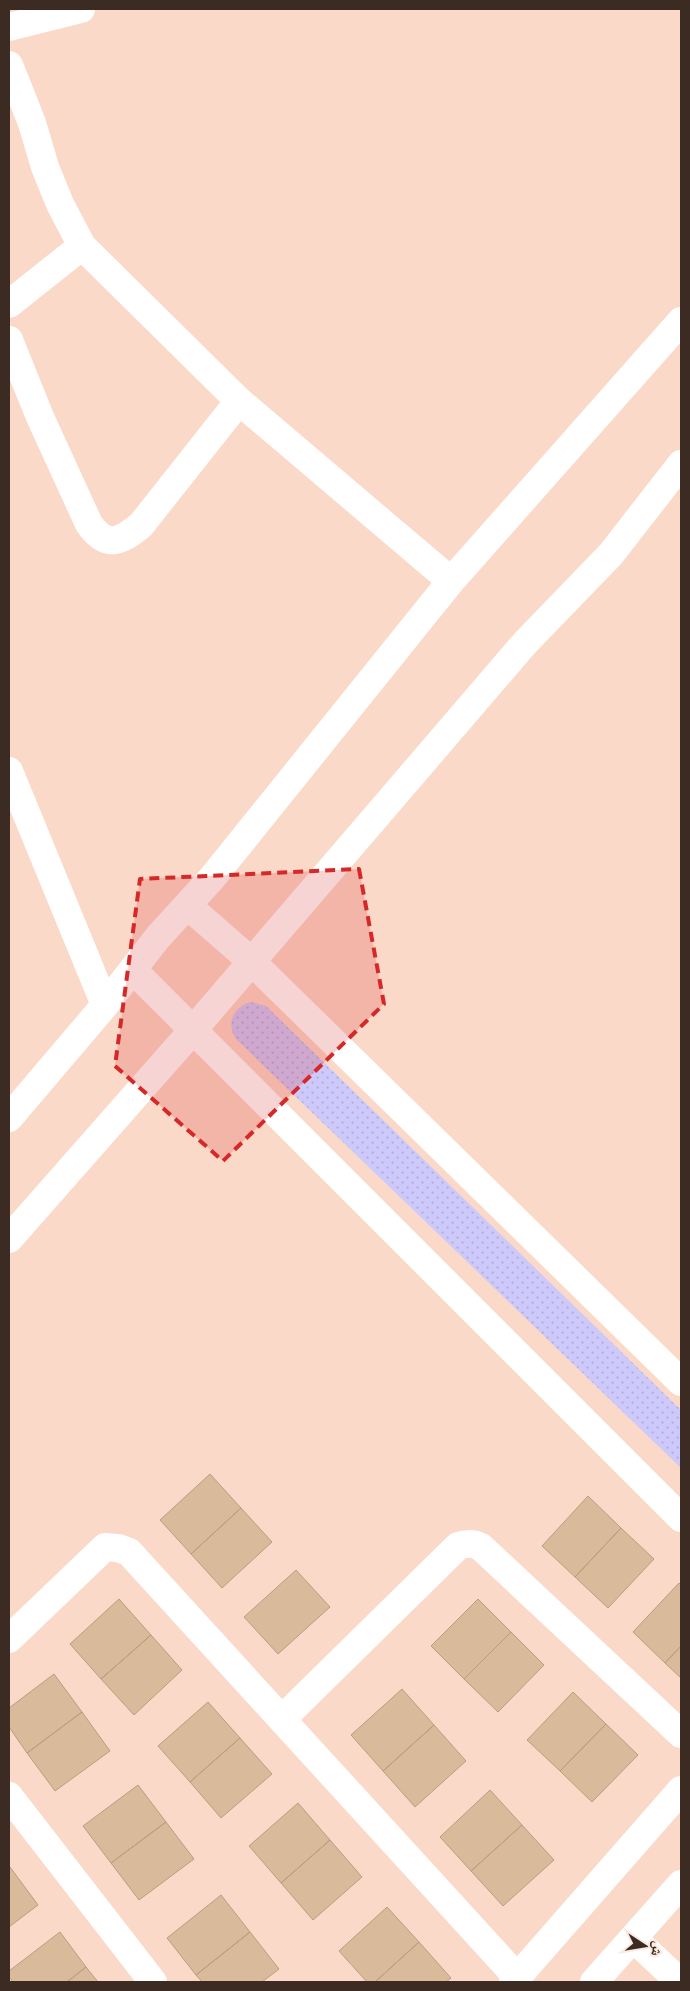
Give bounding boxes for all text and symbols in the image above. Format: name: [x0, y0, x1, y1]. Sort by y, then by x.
north arrow: [620, 1921, 670, 1971]
text: ش: [647, 1940, 667, 1958]

